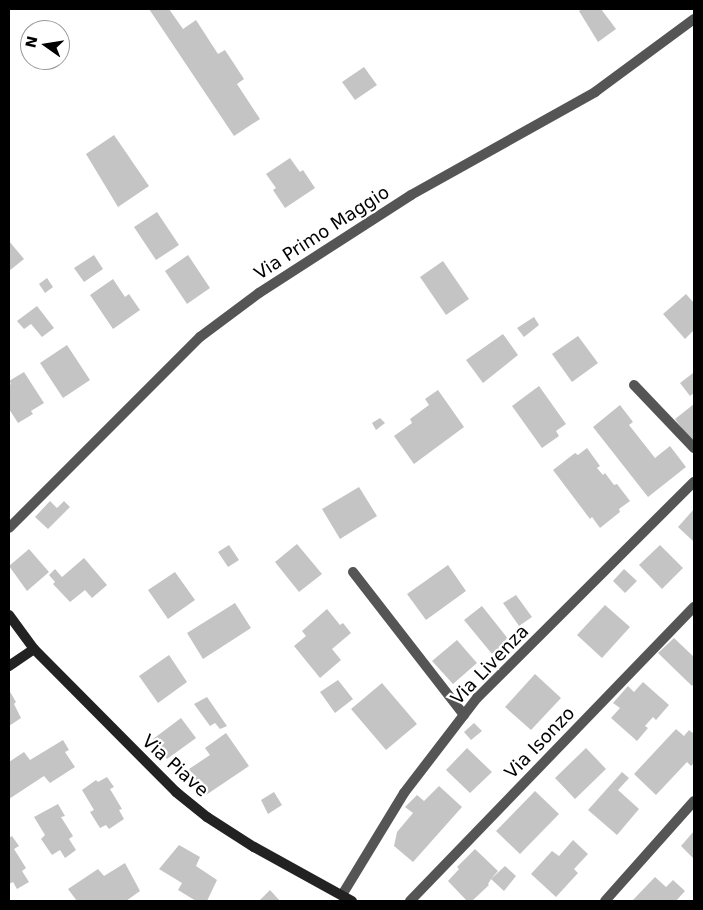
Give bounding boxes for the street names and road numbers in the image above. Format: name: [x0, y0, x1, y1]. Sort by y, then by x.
street label: Via Primo Maggio: [251, 181, 393, 285]
street label: Via Livenza: [447, 621, 533, 709]
street label: Via Isonzo: [501, 703, 579, 783]
street label: Via Piave: [137, 731, 213, 801]

